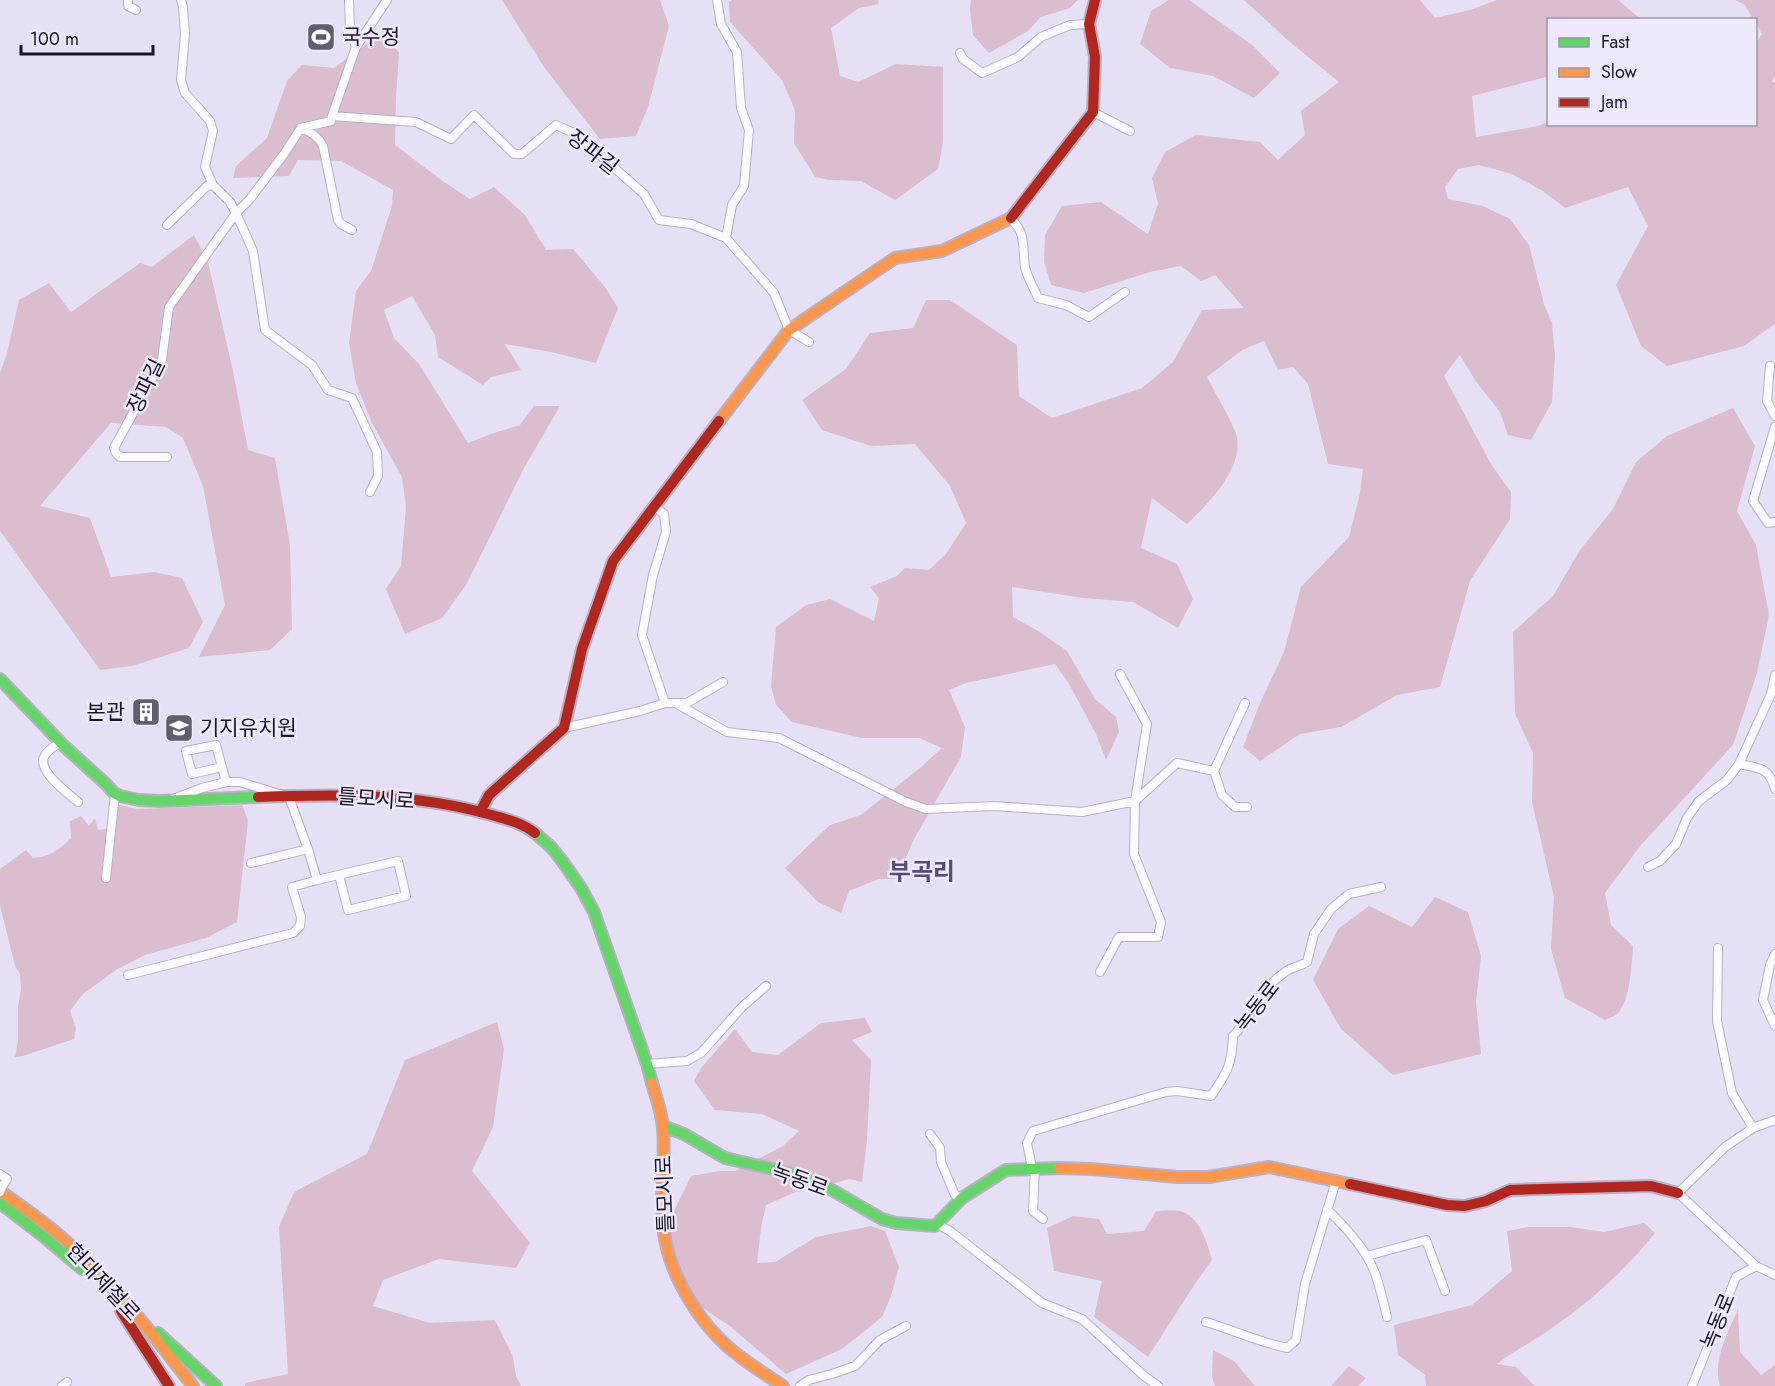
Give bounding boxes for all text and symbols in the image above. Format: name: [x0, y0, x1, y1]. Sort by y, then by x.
scale bar: [21, 18, 153, 56]
legend: [1547, 18, 1757, 126]
sports icon: 국수정: [305, 21, 337, 53]
place label: 국수정: [342, 22, 400, 52]
text: 100 m: [30, 26, 79, 52]
text: Fast: [1601, 29, 1630, 55]
text: Slow: [1601, 59, 1638, 85]
text: Jam: [1599, 89, 1628, 115]
street label: 장파길: [561, 122, 625, 182]
street label: 장파길: [120, 353, 172, 419]
building icon: 본관: [130, 696, 162, 728]
place label: 본관: [86, 697, 125, 727]
school or university icon: 기지유치원: [163, 712, 195, 744]
place label: 기지유치원: [200, 713, 297, 743]
street label: 틀모시로: [336, 781, 416, 817]
district label: 부곡리: [889, 854, 955, 889]
street label: 녹동로: [1227, 974, 1287, 1038]
street label: 틀모시로: [649, 1155, 681, 1233]
street label: 녹동로: [768, 1156, 832, 1204]
street label: 현대제철로: [59, 1236, 147, 1328]
street label: 녹동로: [1693, 1289, 1743, 1353]

